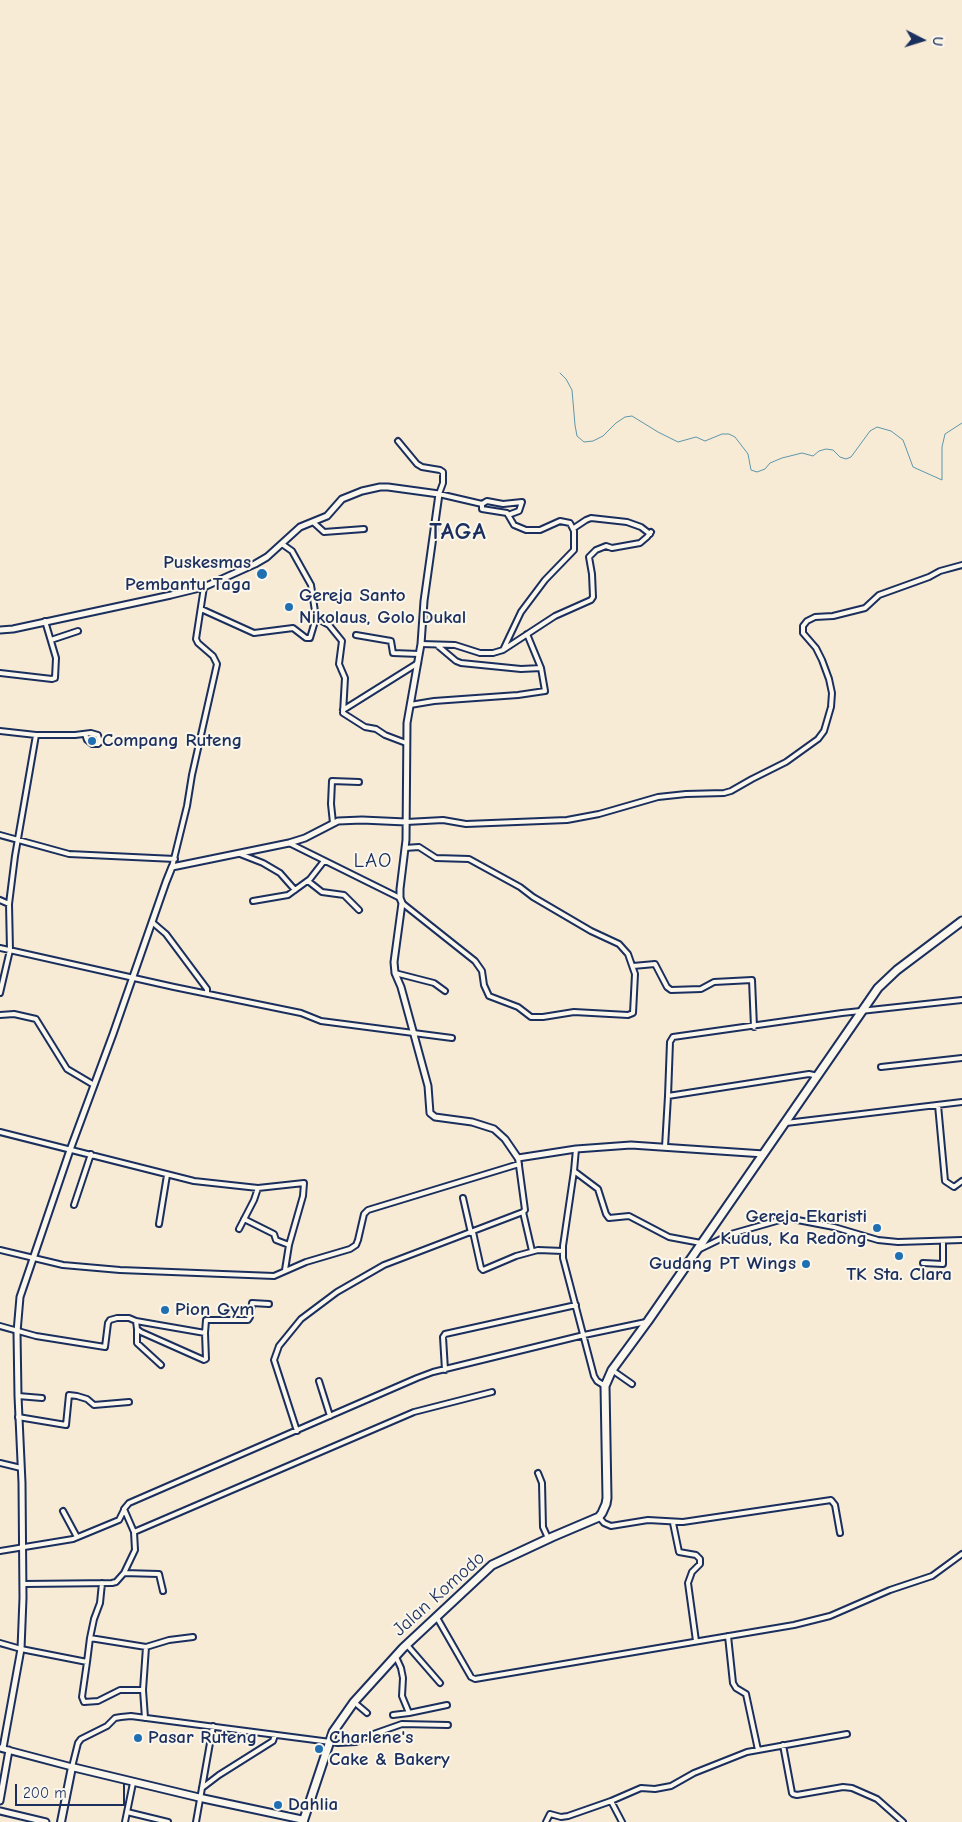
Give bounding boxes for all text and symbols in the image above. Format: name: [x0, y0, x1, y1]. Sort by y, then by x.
north arrow: [897, 15, 947, 65]
text: U: [929, 36, 946, 47]
district label: TAGA: [429, 518, 487, 546]
place label: Puskesmas Pembantu Taga: [125, 552, 251, 596]
marker: Puskesmas Pembantu Taga: [255, 567, 269, 581]
place label: Gereja Santo Nikolaus, Golo Dukal: [299, 585, 466, 629]
marker: Gereja Santo Nikolaus, Golo Dukal: [283, 601, 295, 613]
place label: Compang Ruteng: [102, 730, 242, 752]
marker: Compang Ruteng: [86, 735, 98, 747]
district label: LAO: [353, 848, 393, 874]
place label: Gereja Ekaristi Kudus, Ka Redong: [720, 1206, 867, 1250]
marker: Gereja Ekaristi Kudus, Ka Redong: [871, 1222, 883, 1234]
marker: TK Sta. Clara: [893, 1250, 905, 1262]
place label: Gudang PT Wings: [649, 1253, 796, 1275]
marker: Gudang PT Wings: [800, 1258, 812, 1270]
place label: TK Sta. Clara: [846, 1264, 952, 1286]
place label: Pion Gym: [175, 1299, 254, 1321]
marker: Pion Gym: [159, 1304, 171, 1316]
street label: Jalan Komodo: [388, 1547, 490, 1641]
place label: Pasar Ruteng: [148, 1727, 257, 1749]
place label: Charlene's Cake & Bakery: [329, 1727, 450, 1771]
marker: Pasar Ruteng: [132, 1732, 144, 1744]
marker: Charlene's Cake & Bakery: [313, 1743, 325, 1755]
scale bar: [18, 1774, 128, 1806]
text: 200 m: [23, 1784, 67, 1802]
place label: Dahlia: [288, 1794, 338, 1816]
marker: Dahlia: [272, 1799, 284, 1811]

